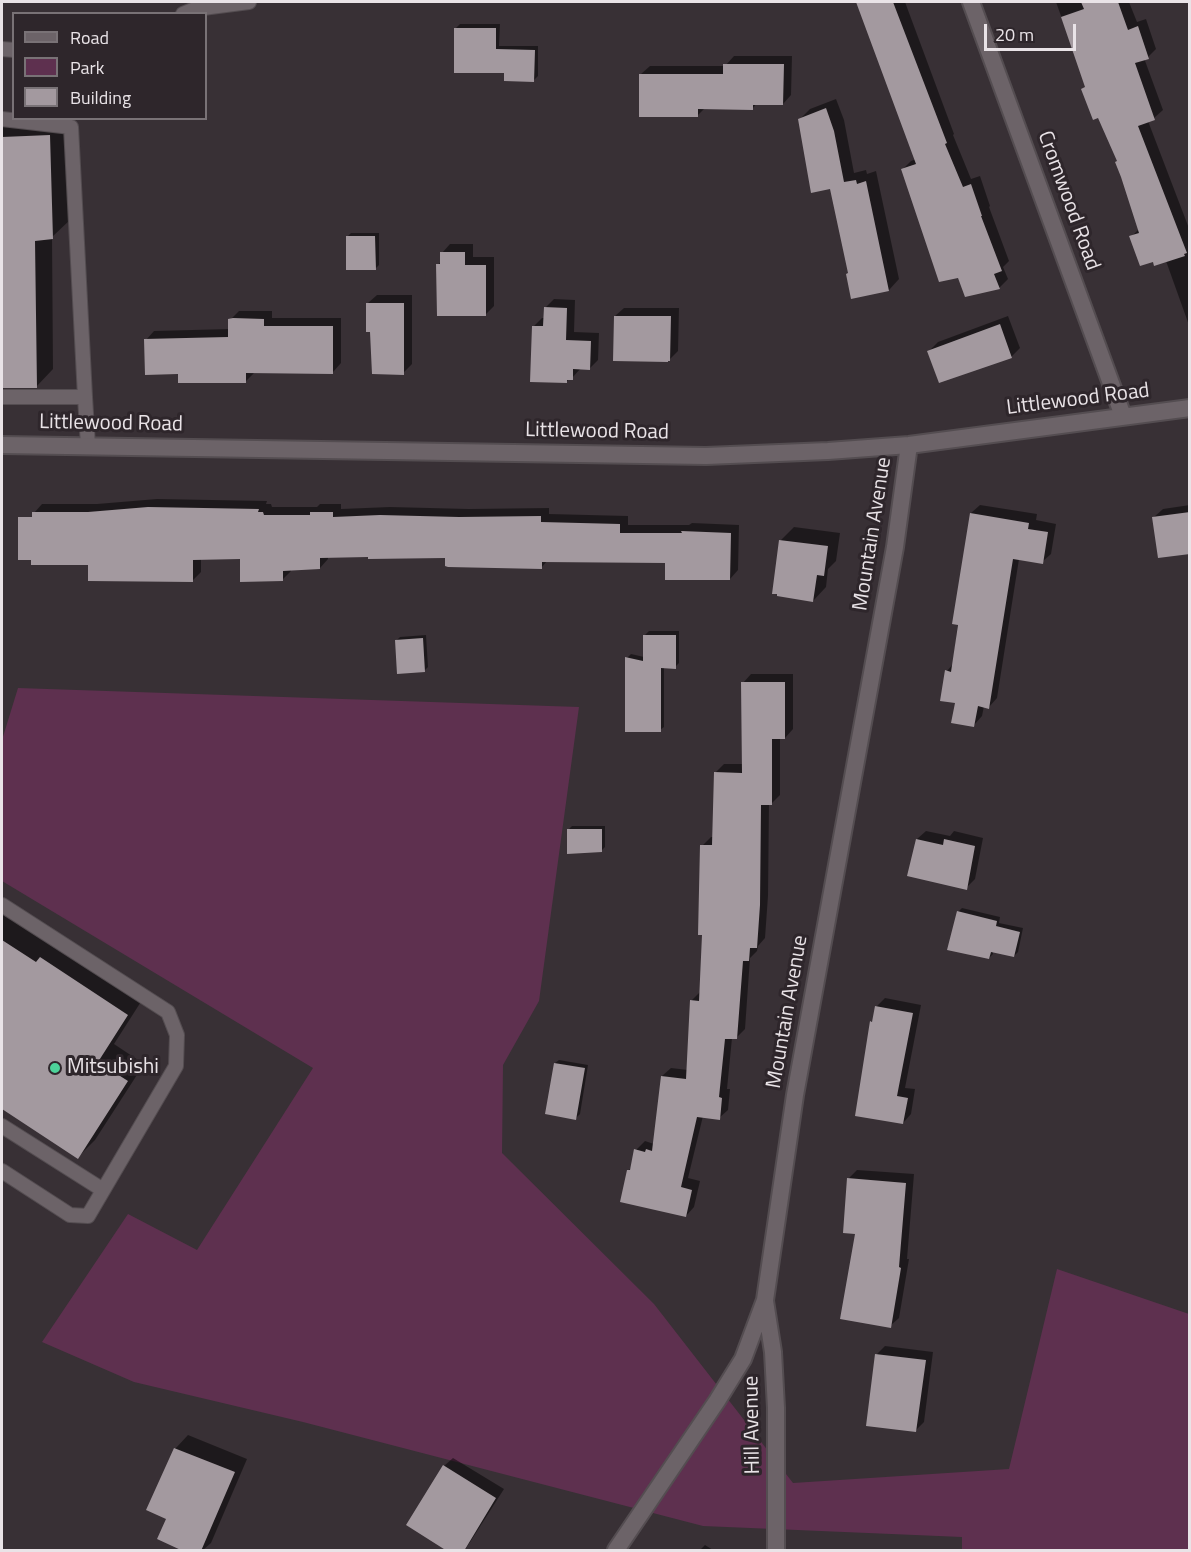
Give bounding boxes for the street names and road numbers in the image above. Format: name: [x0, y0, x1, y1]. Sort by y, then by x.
street label: Cromwood Road: [1031, 128, 1105, 274]
street label: Littlewood Road: [1005, 379, 1151, 421]
street label: Littlewood Road: [39, 410, 183, 438]
street label: Littlewood Road: [525, 418, 669, 446]
street label: Mountain Avenue: [848, 455, 898, 613]
street label: Mountain Avenue: [762, 933, 814, 1091]
street label: Hill Avenue: [740, 1375, 766, 1475]

